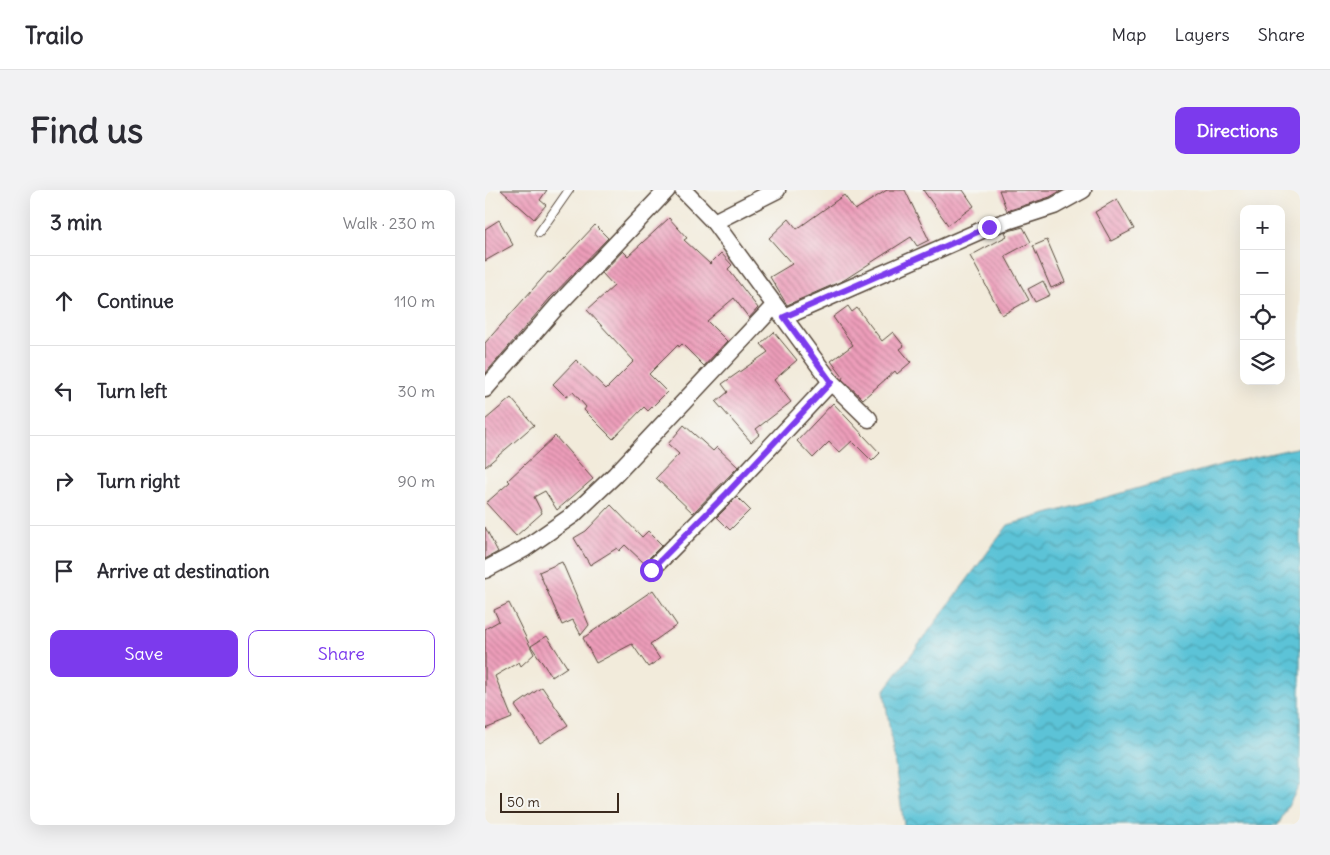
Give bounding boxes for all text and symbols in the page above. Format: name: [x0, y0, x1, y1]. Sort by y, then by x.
text: Trailo: [25, 20, 83, 50]
text: Map: [1111, 23, 1146, 46]
text: Layers: [1174, 23, 1230, 46]
text: Share: [1258, 23, 1305, 46]
button: Directions: [1175, 107, 1300, 154]
text: Find us: [30, 108, 143, 152]
map controls: [1240, 205, 1285, 385]
button: +: [1240, 205, 1285, 250]
text: 3 min: [50, 209, 102, 236]
text: Walk · 230 m: [343, 213, 435, 233]
route end: [978, 216, 1001, 239]
button: −: [1240, 250, 1285, 295]
icon: ahead: [50, 287, 78, 315]
text: Continue: [97, 289, 174, 313]
text: 110 m: [394, 291, 435, 311]
button: locate: [1240, 295, 1285, 340]
button: layers: [1240, 340, 1285, 385]
icon: left: [50, 377, 78, 405]
text: Turn left: [97, 379, 167, 403]
text: 30 m: [398, 381, 435, 401]
icon: right: [50, 467, 78, 495]
text: Turn right: [97, 469, 180, 493]
text: 90 m: [397, 471, 435, 491]
icon: arrive: [50, 557, 78, 585]
text: Arrive at destination: [97, 559, 270, 583]
route start: [640, 559, 663, 582]
button: Save: [50, 630, 238, 677]
button: Share: [248, 630, 435, 677]
scale bar: [500, 790, 619, 813]
text: 50 m: [507, 793, 540, 811]

